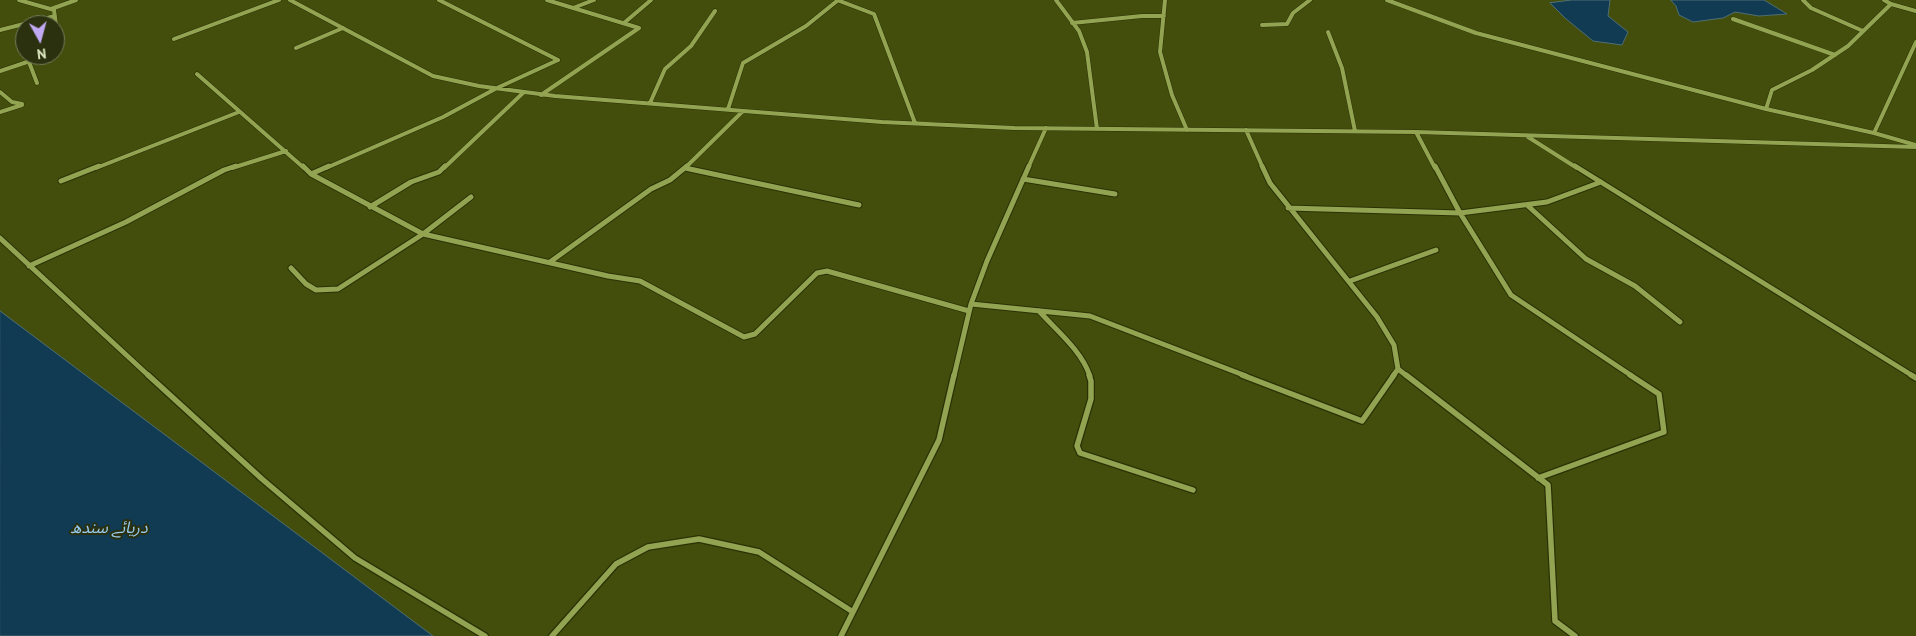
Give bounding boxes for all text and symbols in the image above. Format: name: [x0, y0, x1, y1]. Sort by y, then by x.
north arrow: [15, 15, 65, 65]
text: N: [36, 44, 47, 63]
water label: دریائے سندھ: [70, 518, 148, 538]

